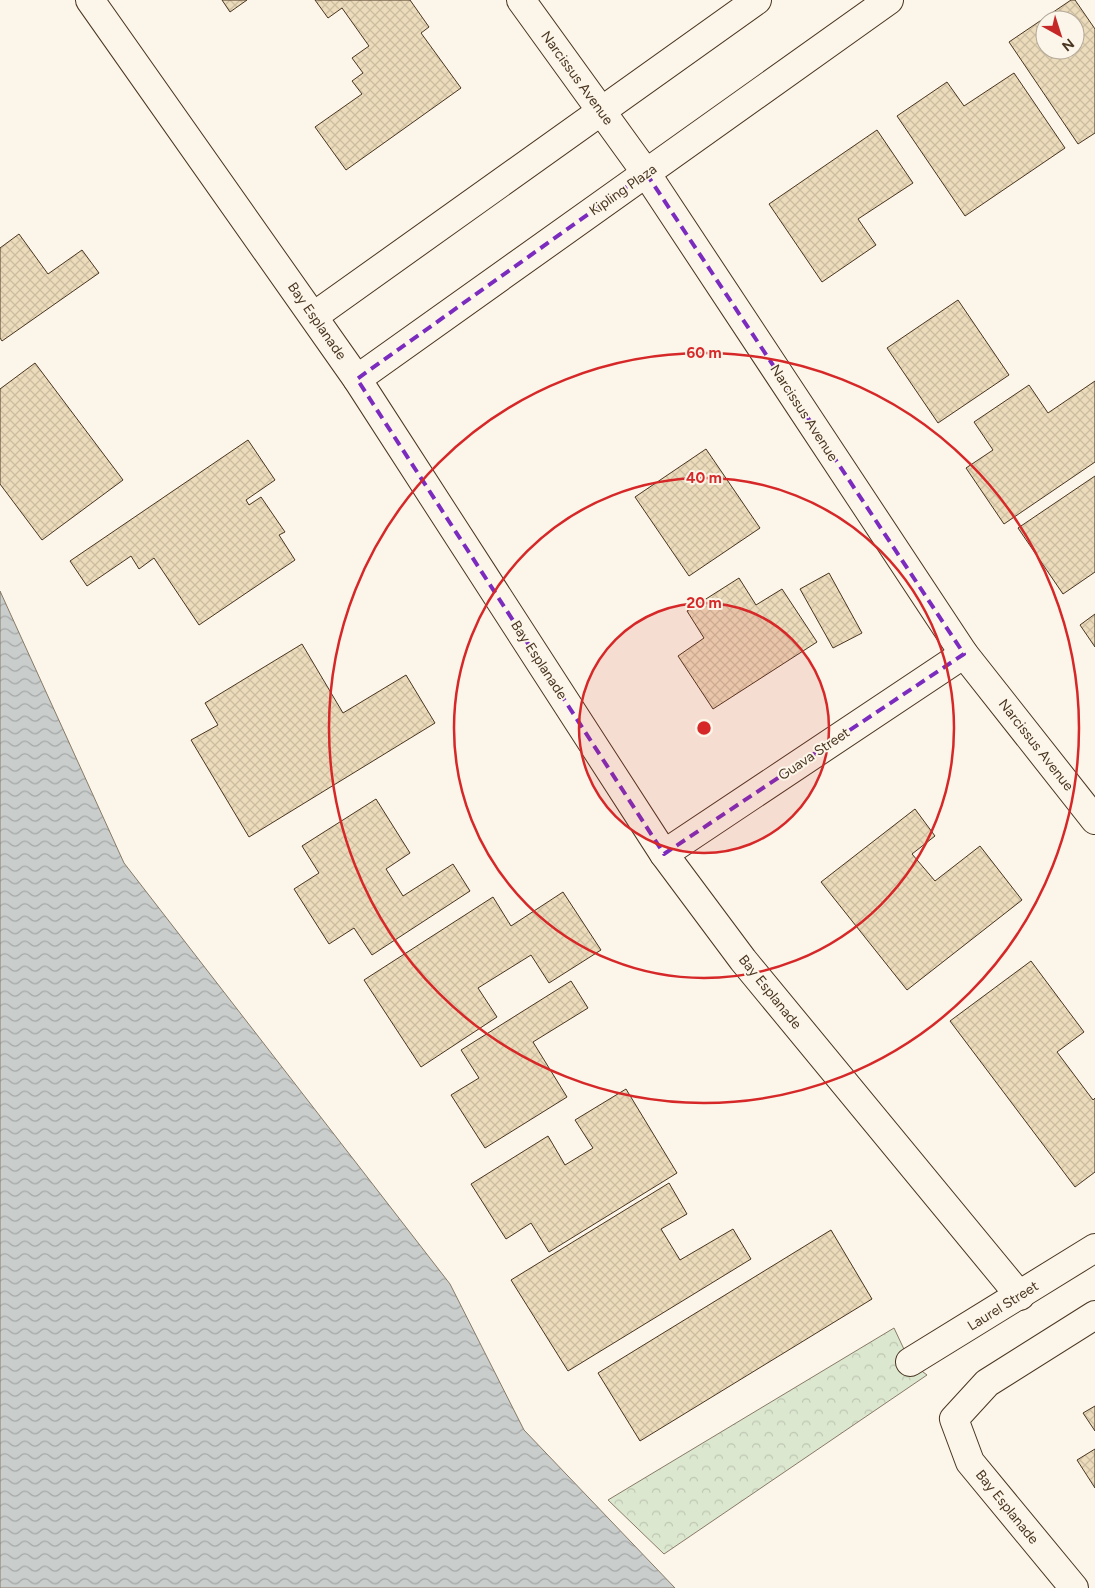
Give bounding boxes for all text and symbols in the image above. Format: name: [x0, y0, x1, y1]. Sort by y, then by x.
north arrow: [1035, 10, 1085, 60]
street label: Narcissus Avenue: [537, 28, 617, 128]
text: N: [1058, 35, 1077, 55]
street label: Kipling Plaza: [586, 161, 660, 219]
street label: Bay Esplanade: [284, 279, 350, 363]
text: 60 m: [686, 344, 722, 362]
street label: Narcissus Avenue: [766, 362, 842, 465]
text: 40 m: [686, 469, 722, 487]
text: 20 m: [686, 594, 722, 612]
street label: Bay Esplanade: [507, 617, 571, 703]
street label: Narcissus Avenue: [995, 696, 1077, 795]
centre of rings: [695, 719, 713, 737]
street label: Guava Street: [775, 724, 853, 784]
street label: Bay Esplanade: [735, 951, 805, 1033]
street label: Laurel Street: [964, 1277, 1042, 1335]
street label: Bay Esplanade: [972, 1466, 1042, 1548]

